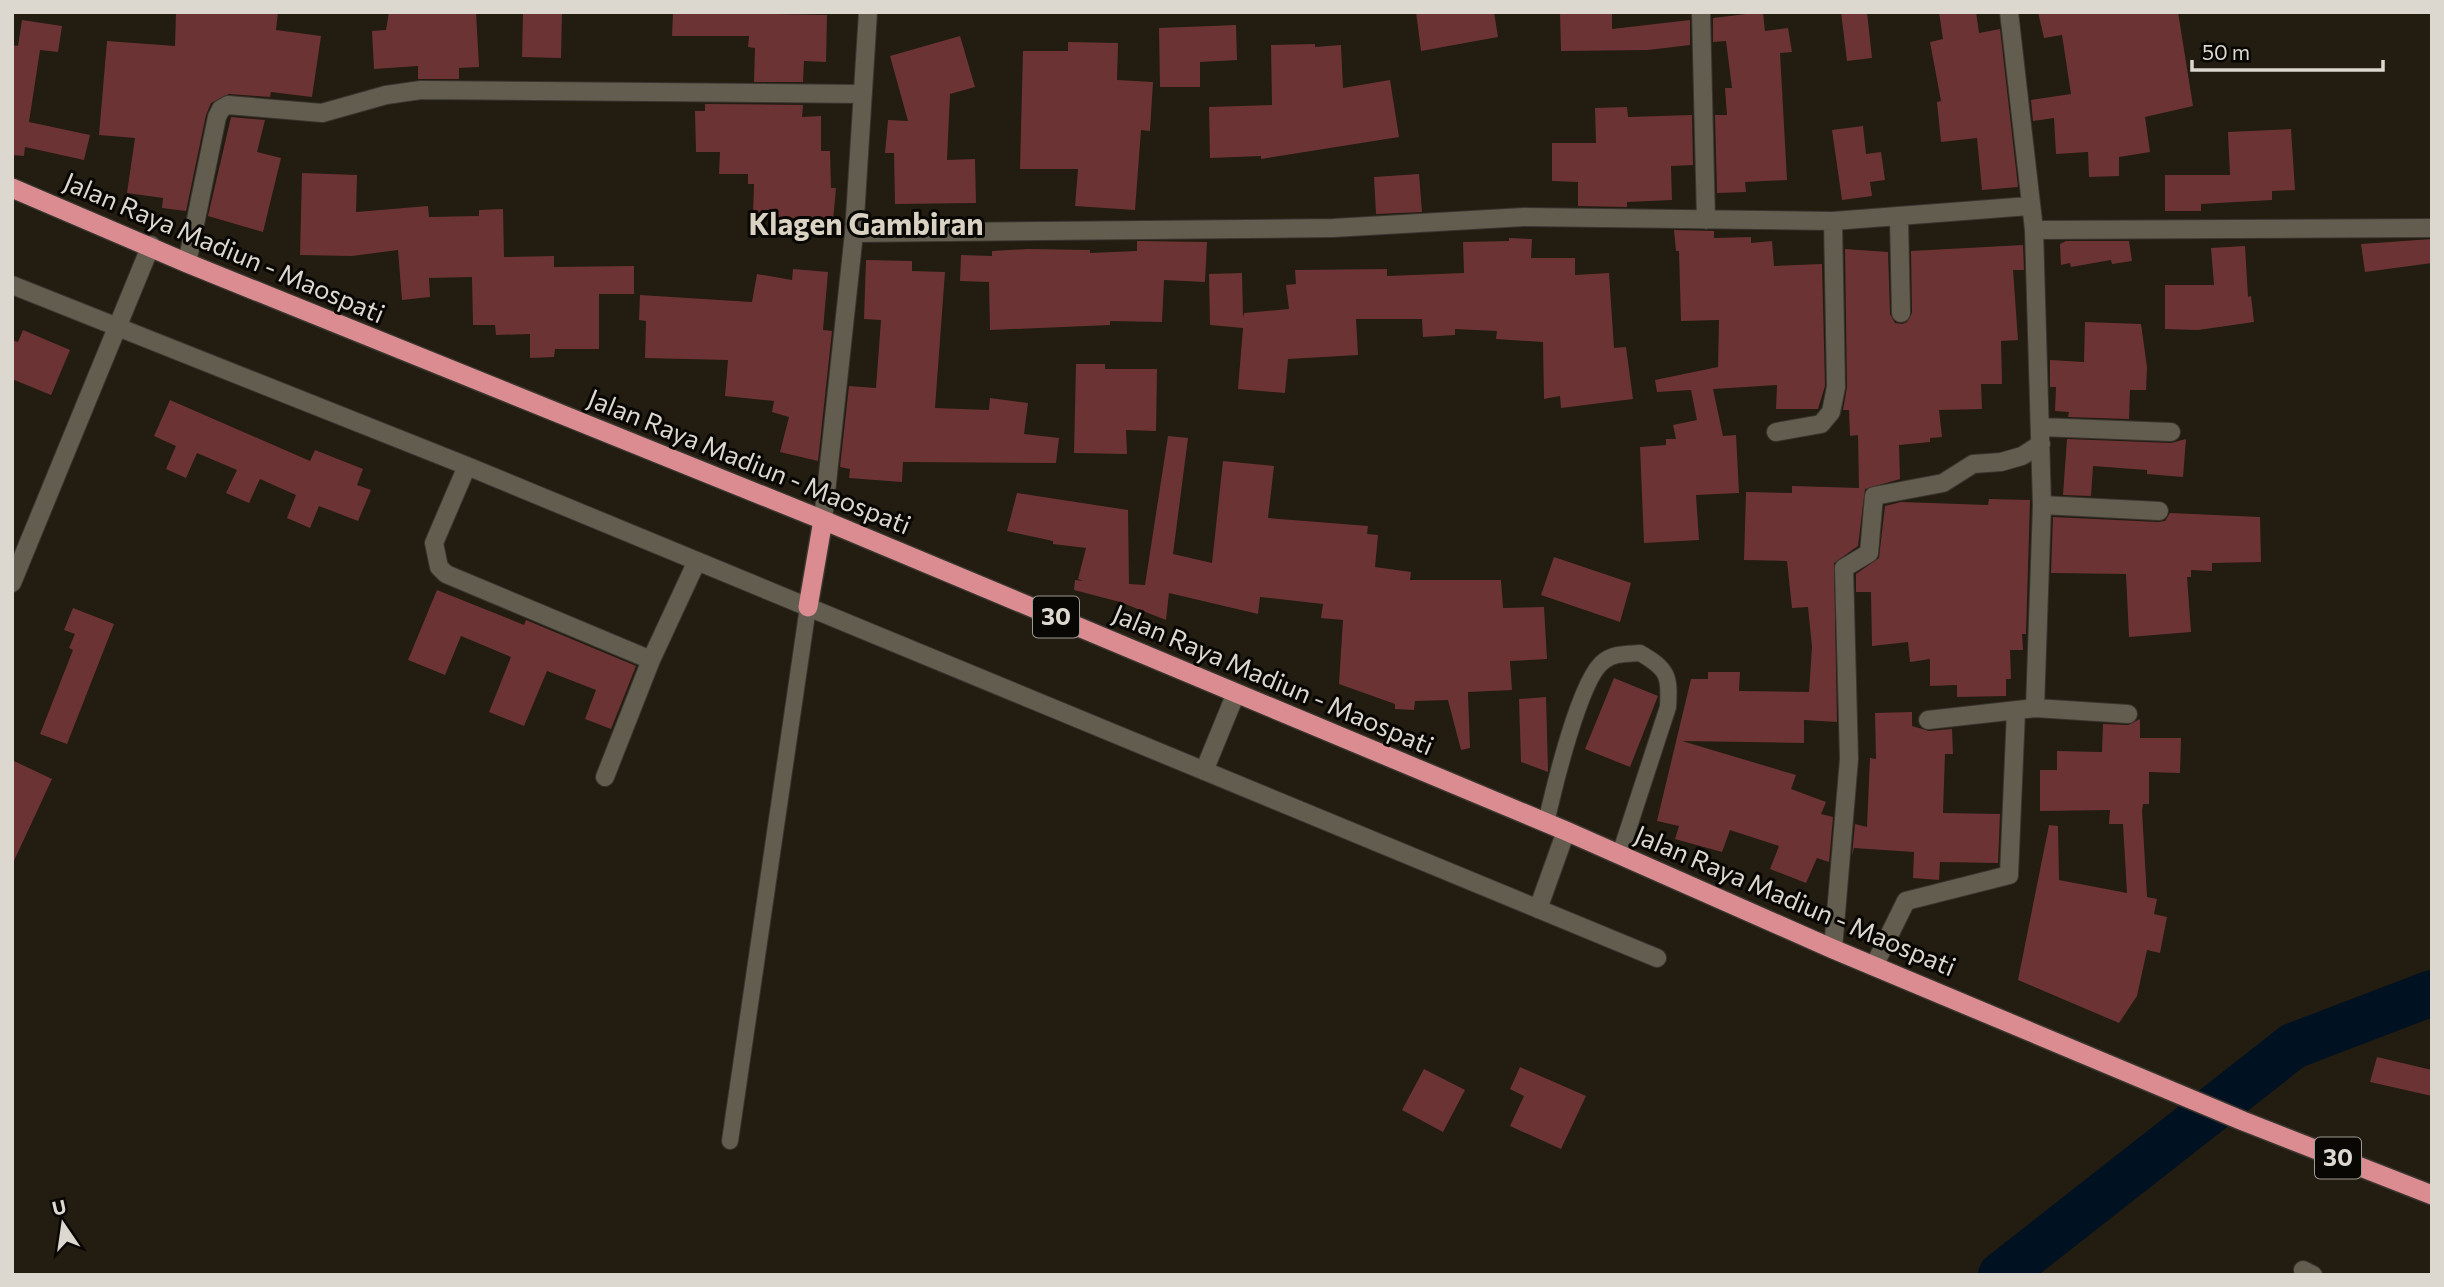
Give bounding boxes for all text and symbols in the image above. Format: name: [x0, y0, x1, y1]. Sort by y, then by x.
scale bar: [2192, 28, 2383, 72]
text: 50 m: [2202, 39, 2250, 64]
street label: Jalan Raya Madiun - Maospati: [59, 165, 390, 328]
district label: Klagen Gambiran: [748, 204, 984, 241]
street label: Jalan Raya Madiun - Maospati: [584, 382, 916, 540]
road number: 30: [1033, 596, 1079, 638]
street label: Jalan Raya Madiun - Maospati: [1108, 597, 1439, 760]
street label: Jalan Raya Madiun - Maospati: [1630, 818, 1961, 981]
road number: 30: [2315, 1138, 2361, 1178]
north arrow: [28, 1189, 98, 1259]
text: U: [50, 1194, 68, 1220]

